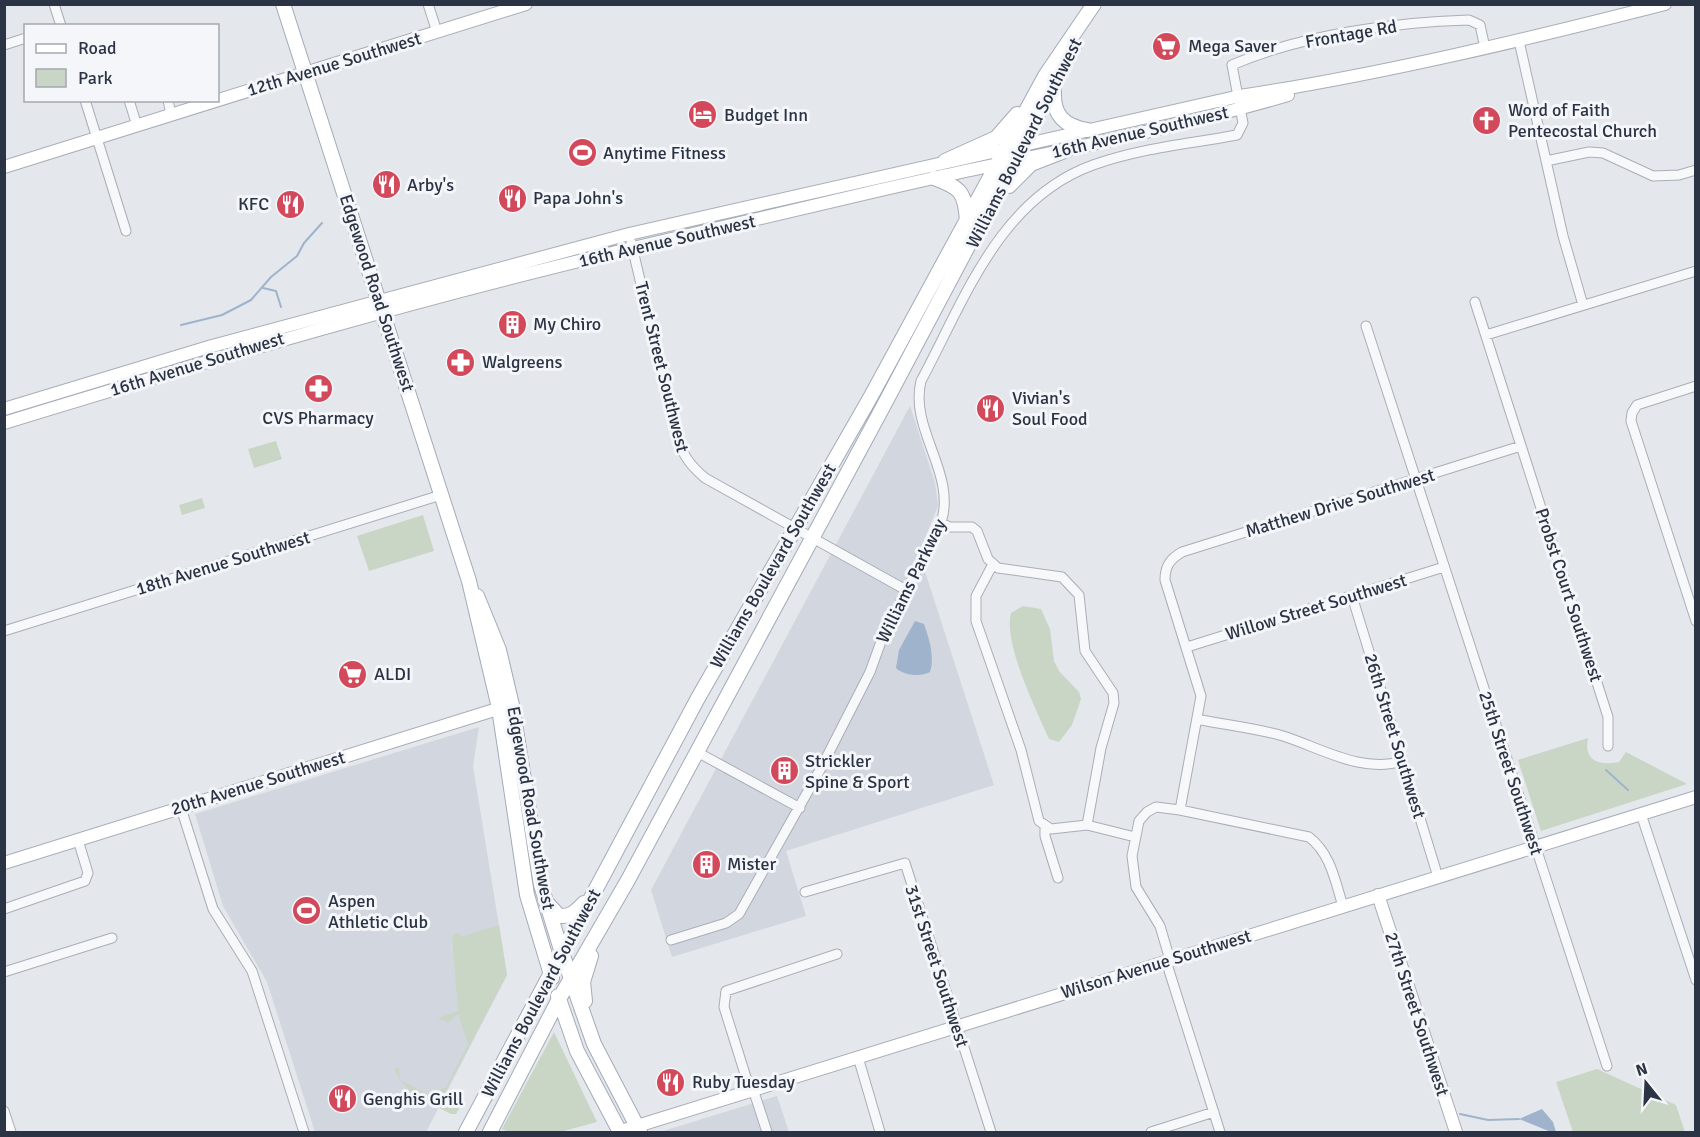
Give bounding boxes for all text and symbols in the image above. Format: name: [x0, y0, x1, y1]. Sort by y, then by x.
street label: Frontage Rd: [1304, 15, 1398, 53]
legend: [24, 24, 219, 102]
street label: 12th Avenue Southwest: [244, 27, 424, 101]
supermarket icon: Mega Saver: [1151, 30, 1183, 62]
street label: Williams Boulevard Southwest: [961, 34, 1087, 252]
place label: Mega Saver: [1188, 35, 1277, 57]
text: Road: [78, 37, 117, 59]
text: Park: [78, 67, 113, 89]
hotel icon: Budget Inn: [687, 99, 719, 131]
place label: Word of Faith Pentecostal Church: [1508, 99, 1657, 142]
street label: 16th Avenue Southwest: [1049, 101, 1231, 163]
place label: Budget Inn: [724, 104, 808, 126]
church icon: Word of Faith Pentecostal Church: [1471, 104, 1503, 136]
sports icon: Anytime Fitness: [566, 137, 598, 169]
place label: Anytime Fitness: [603, 142, 726, 164]
restaurant icon: Arby's: [370, 169, 402, 201]
place label: Arby's: [407, 174, 454, 196]
restaurant icon: Papa John's: [496, 182, 528, 214]
place label: Papa John's: [533, 187, 623, 209]
restaurant icon: KFC: [274, 188, 306, 220]
street label: Edgewood Road Southwest: [335, 192, 419, 394]
place label: KFC: [238, 193, 269, 215]
street label: 16th Avenue Southwest: [576, 210, 758, 272]
street label: Trent Street Southwest: [630, 279, 694, 455]
building icon: My Chiro: [496, 308, 528, 340]
place label: My Chiro: [533, 313, 601, 335]
street label: 16th Avenue Southwest: [107, 327, 287, 401]
pharmacy icon: Walgreens: [445, 346, 477, 378]
place label: Walgreens: [482, 351, 563, 373]
pharmacy icon: CVS Pharmacy: [302, 373, 334, 405]
place label: Vivian's Soul Food: [1012, 387, 1088, 430]
restaurant icon: Vivian's Soul Food: [975, 392, 1007, 424]
place label: CVS Pharmacy: [262, 407, 374, 429]
street label: Williams Boulevard Southwest: [705, 460, 841, 672]
street label: Matthew Drive Southwest: [1243, 464, 1437, 542]
street label: Probst Court Southwest: [1531, 505, 1607, 685]
street label: Williams Parkway: [871, 515, 951, 647]
street label: 18th Avenue Southwest: [133, 526, 313, 600]
street label: Willow Street Southwest: [1223, 569, 1409, 645]
street label: 26th Street Southwest: [1359, 651, 1431, 821]
supermarket icon: ALDI: [337, 658, 369, 690]
place label: ALDI: [374, 663, 411, 685]
street label: 25th Street Southwest: [1474, 688, 1548, 858]
street label: Edgewood Road Southwest: [502, 705, 560, 911]
street label: 20th Avenue Southwest: [168, 746, 348, 820]
place label: Strickler Spine & Sport: [805, 750, 910, 793]
building icon: Strickler Spine & Sport: [768, 755, 800, 787]
building icon: Mister: [690, 848, 722, 880]
place label: Mister: [727, 853, 776, 875]
street label: 31st Street Southwest: [900, 882, 974, 1050]
street label: Williams Boulevard Southwest: [477, 885, 605, 1101]
place label: Aspen Athletic Club: [328, 890, 428, 933]
sports icon: Aspen Athletic Club: [291, 895, 323, 927]
street label: Wilson Avenue Southwest: [1058, 925, 1254, 1003]
street label: 27th Street Southwest: [1380, 929, 1454, 1099]
north arrow: [1616, 1053, 1676, 1113]
text: N: [1633, 1058, 1650, 1081]
restaurant icon: Ruby Tuesday: [655, 1066, 687, 1098]
place label: Ruby Tuesday: [692, 1071, 796, 1093]
restaurant icon: Genghis Grill: [326, 1083, 358, 1115]
place label: Genghis Grill: [363, 1088, 463, 1110]

